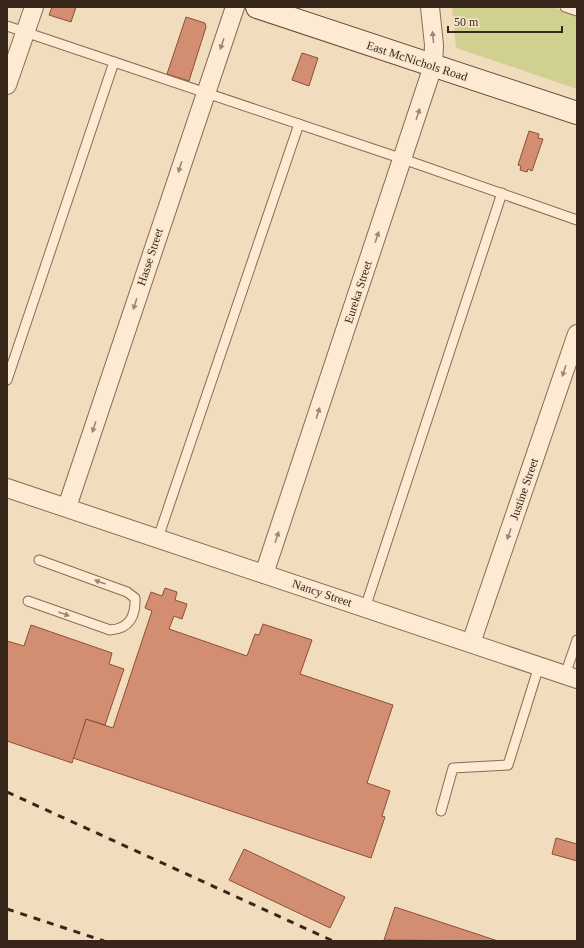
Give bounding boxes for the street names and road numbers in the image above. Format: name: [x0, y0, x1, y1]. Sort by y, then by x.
street label: East McNichols Road: [365, 38, 469, 84]
street label: Hasse Street: [134, 226, 166, 288]
street label: Eureka Street: [341, 258, 375, 325]
street label: Justine Street: [507, 456, 541, 522]
street label: Nancy Street: [290, 576, 354, 610]

